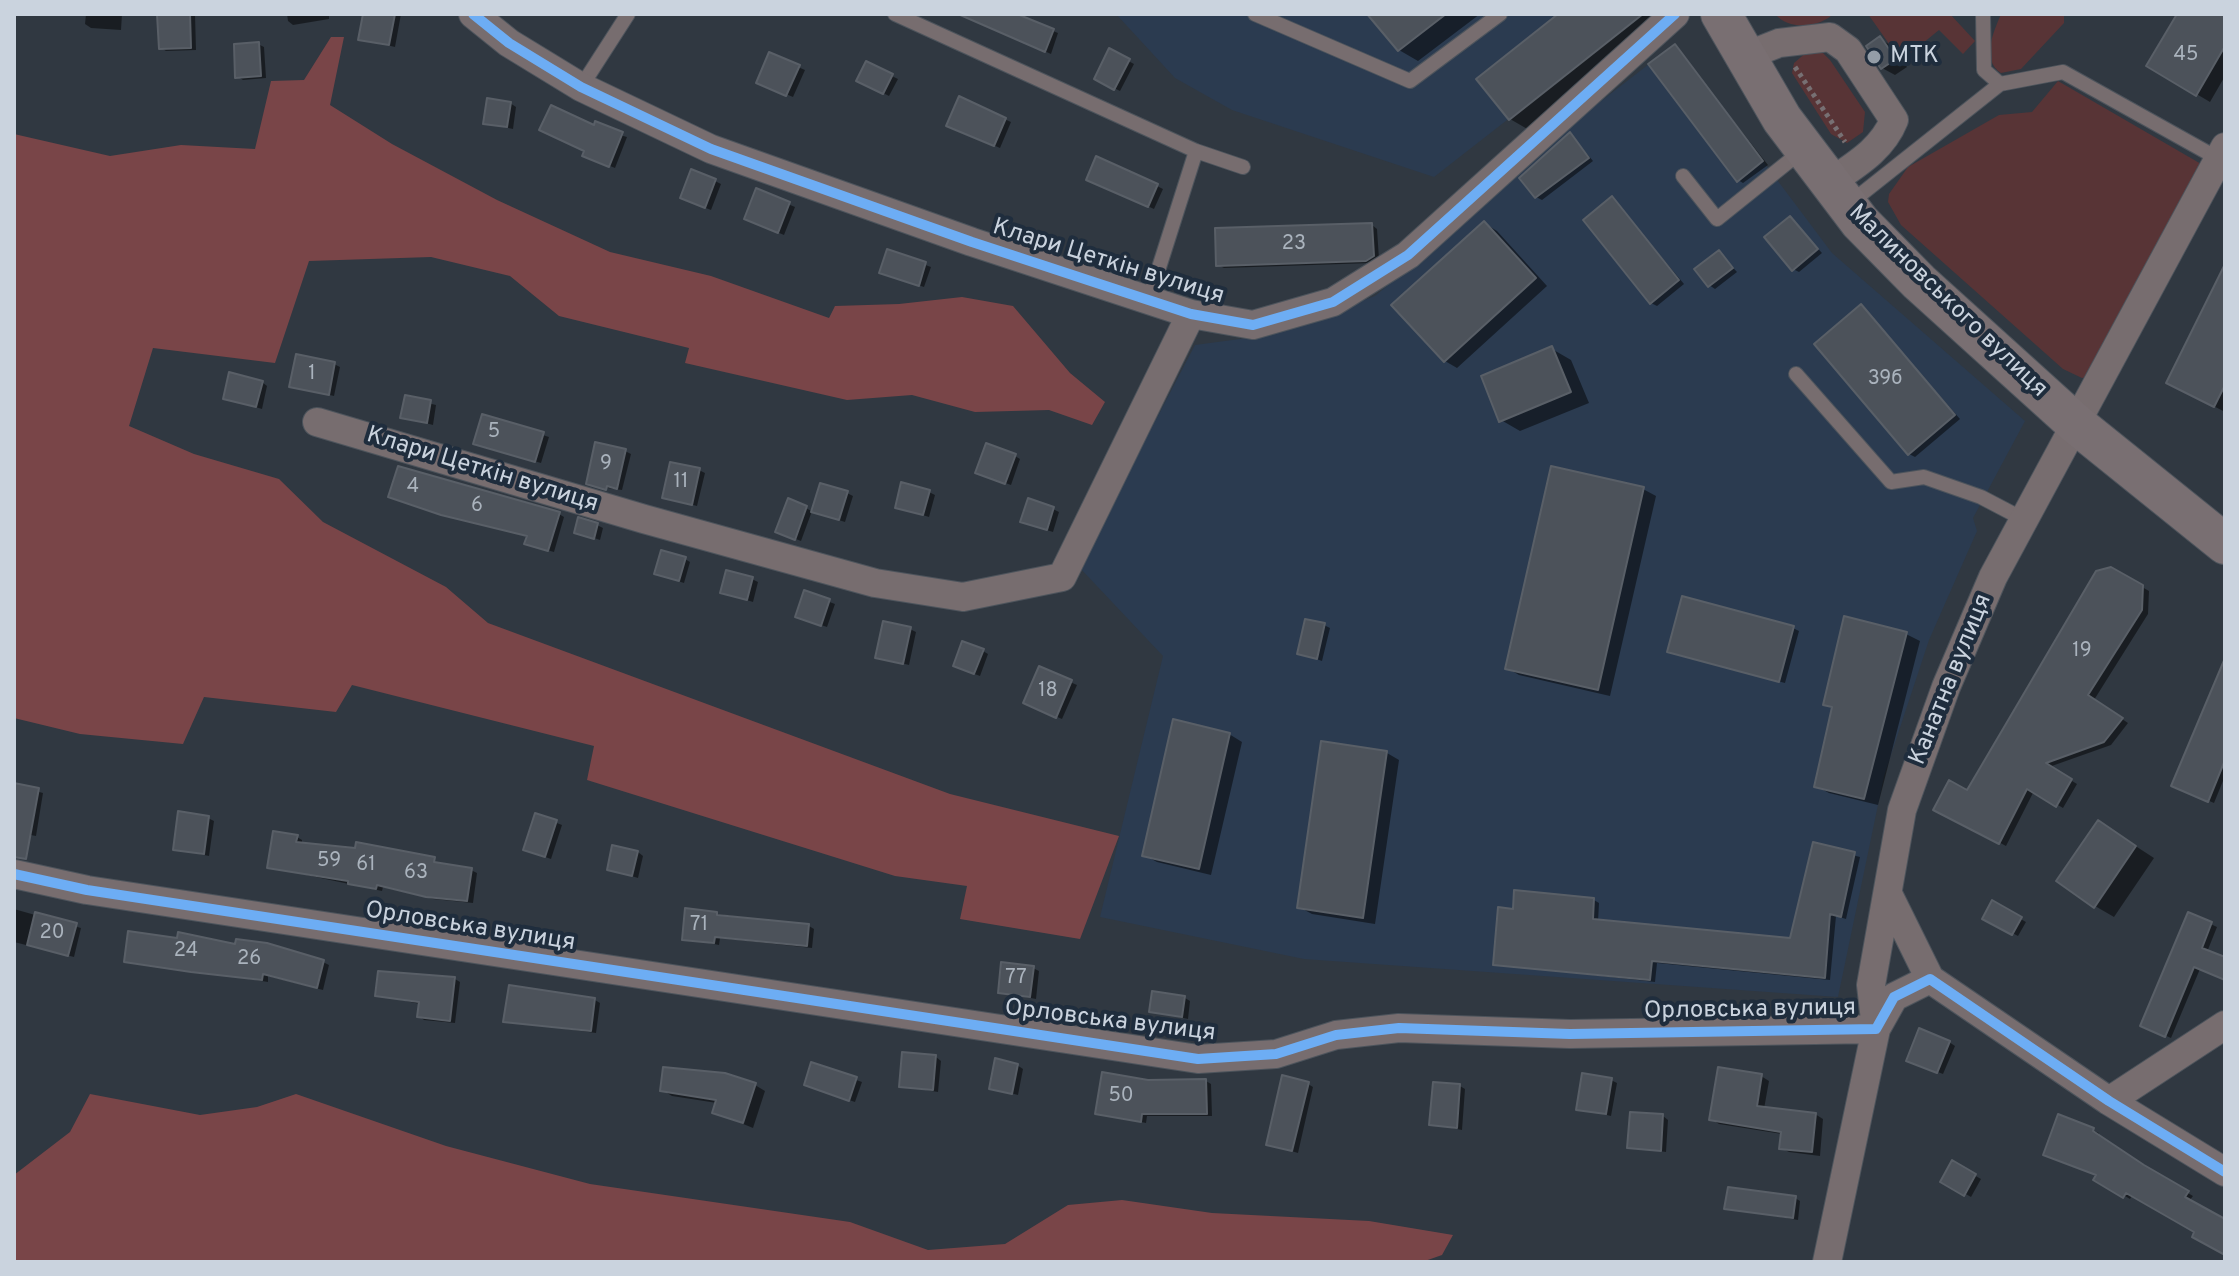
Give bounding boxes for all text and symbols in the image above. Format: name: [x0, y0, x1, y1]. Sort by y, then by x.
place label: МТК: [1890, 43, 1939, 71]
house number: 45: [2174, 44, 2198, 68]
marker: МТК: [1865, 48, 1883, 66]
street label: Малиновського вулиця: [1842, 199, 2052, 405]
street label: Клари Цеткін вулиця: [989, 214, 1227, 312]
house number: 23: [1282, 233, 1306, 257]
house number: 1: [308, 363, 316, 387]
house number: 39б: [1868, 368, 1902, 392]
house number: 5: [488, 421, 500, 445]
street label: Клари Цеткін вулиця: [363, 422, 601, 520]
house number: 9: [600, 453, 612, 477]
house number: 11: [674, 471, 688, 495]
house number: 4: [407, 476, 419, 500]
house number: 6: [471, 495, 483, 519]
street label: Канатна вулиця: [1905, 590, 1999, 770]
house number: 19: [2072, 640, 2092, 664]
house number: 18: [1038, 680, 1058, 704]
house number: 59: [317, 850, 341, 874]
house number: 61: [356, 854, 376, 878]
house number: 63: [404, 862, 428, 886]
street label: Орловська вулиця: [363, 897, 577, 959]
house number: 71: [690, 914, 708, 938]
house number: 20: [39, 922, 65, 946]
house number: 24: [174, 940, 198, 964]
house number: 26: [237, 948, 261, 972]
house number: 77: [1005, 967, 1027, 991]
street label: Орловська вулиця: [1003, 995, 1217, 1049]
street label: Орловська вулиця: [1644, 995, 1856, 1027]
house number: 50: [1108, 1085, 1134, 1109]

